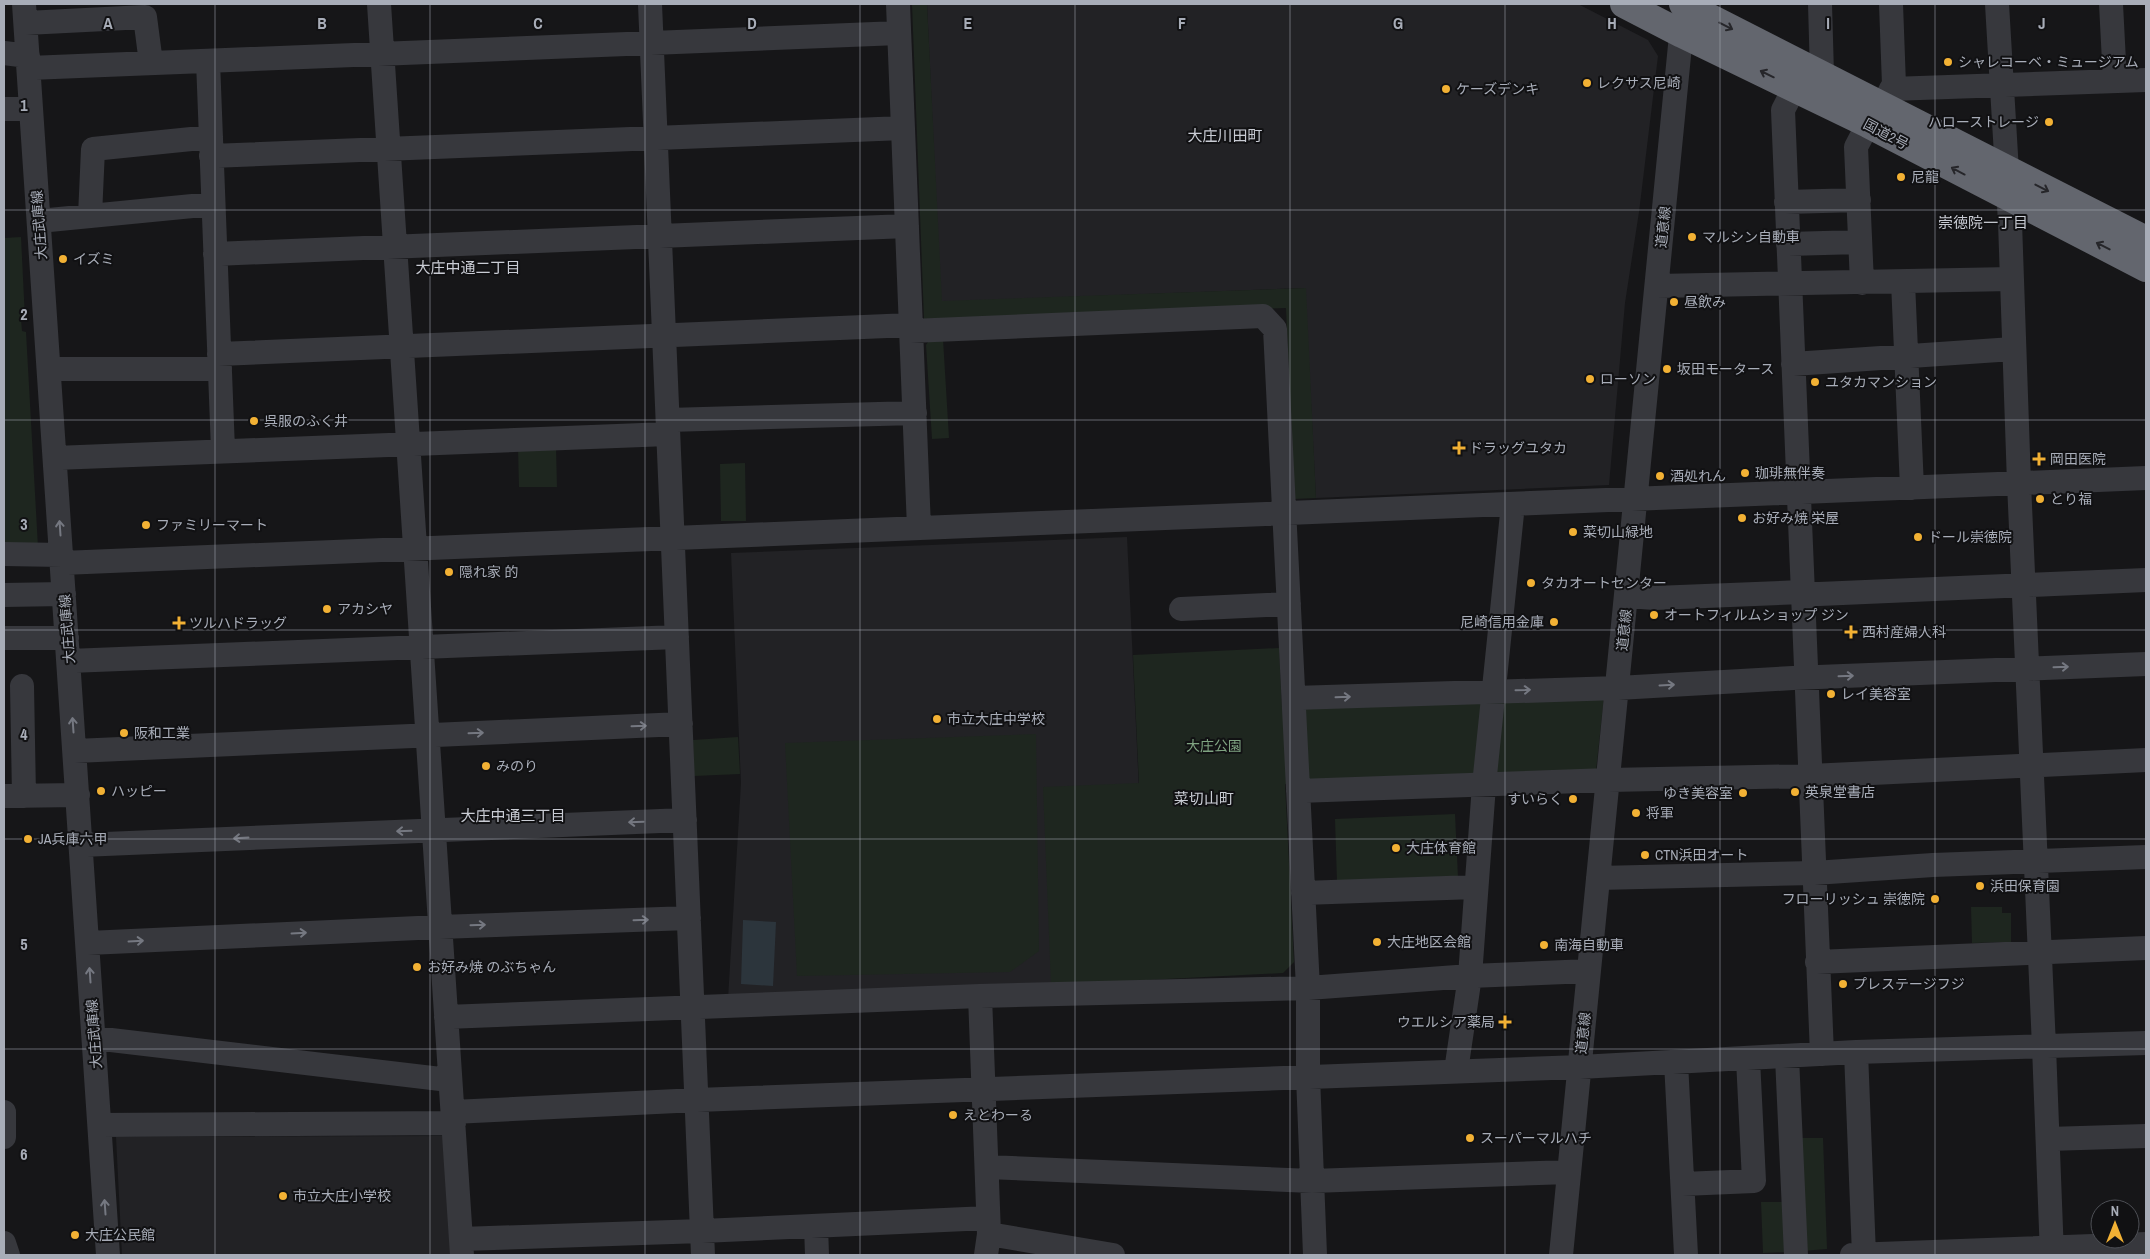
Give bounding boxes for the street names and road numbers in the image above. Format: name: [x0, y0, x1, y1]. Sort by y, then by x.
street label: 国道2号: [1860, 115, 1912, 153]
street label: 大庄武庫線: [28, 189, 50, 261]
street label: 道意線: [1652, 205, 1674, 249]
street label: 大庄武庫線: [56, 593, 78, 665]
street label: 道意線: [1613, 608, 1635, 652]
street label: 大庄武庫線: [83, 998, 105, 1070]
street label: 道意線: [1572, 1011, 1594, 1055]

